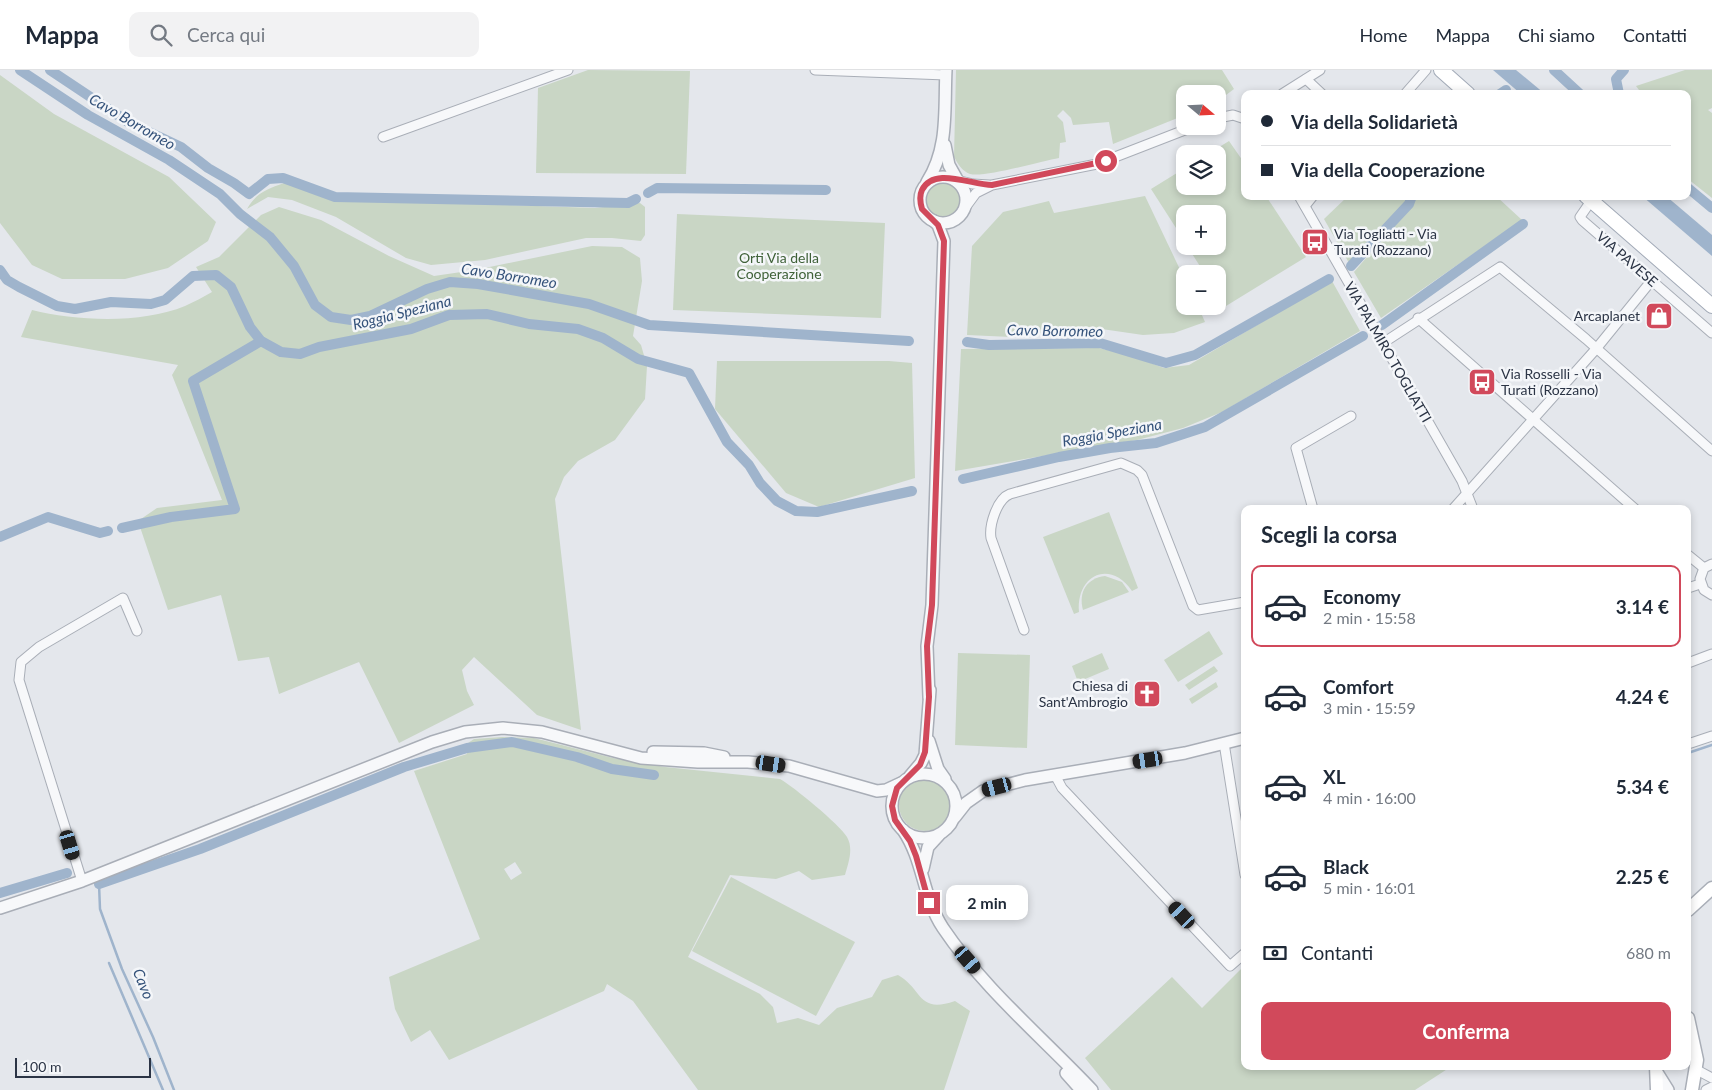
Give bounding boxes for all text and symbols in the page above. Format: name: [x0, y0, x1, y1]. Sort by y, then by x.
search box: [129, 12, 479, 57]
text: Mappa: [25, 20, 99, 49]
icon: search: [147, 21, 175, 49]
text: Cerca qui: [187, 23, 265, 46]
text: Home: [1359, 24, 1407, 46]
text: Mappa: [1435, 24, 1490, 46]
text: Chi siamo: [1518, 24, 1595, 46]
text: Contatti: [1623, 24, 1687, 46]
north arrow: [1176, 85, 1226, 135]
map controls: [1176, 85, 1226, 315]
water label: Cavo Borromeo: [86, 89, 179, 153]
text: Via della Solidarietà: [1291, 110, 1458, 133]
button: layers: [1176, 145, 1226, 195]
route start: [1095, 150, 1117, 172]
text: Via della Cooperazione: [1291, 158, 1485, 181]
button: +: [1176, 205, 1226, 255]
place label: Via Togliatti - Via Turati (Rozzano): [1334, 225, 1437, 258]
bus stop icon: Via Togliatti - Via Turati (Rozzano): [1300, 227, 1330, 257]
street label: VIA PAVESE: [1593, 227, 1661, 290]
park label: Orti Via della Cooperazione: [736, 249, 822, 282]
water label: Cavo Borromeo: [460, 259, 558, 291]
button: −: [1176, 265, 1226, 315]
street label: VIA PALMIRO TOGLIATTI: [1341, 278, 1436, 425]
water label: Roggia Speziana: [351, 291, 453, 333]
shop icon: Arcaplanet: [1644, 301, 1674, 331]
place label: Arcaplanet: [1574, 307, 1640, 324]
water label: Cavo Borromeo: [1007, 320, 1104, 340]
place label: Via Rosselli - Via Turati (Rozzano): [1501, 365, 1602, 398]
bus stop icon: Via Rosselli - Via Turati (Rozzano): [1467, 367, 1497, 397]
water label: Roggia Speziana: [1061, 414, 1163, 450]
text: Scegli la corsa: [1261, 521, 1397, 548]
icon: car: [1263, 584, 1308, 629]
text: Economy: [1323, 585, 1401, 608]
text: 3.14 €: [1616, 595, 1669, 618]
text: 2 min · 15:58: [1323, 608, 1416, 627]
icon: car: [1263, 674, 1308, 719]
text: Comfort: [1323, 675, 1394, 698]
place label: Chiesa di Sant'Ambrogio: [1039, 677, 1128, 710]
church icon: Chiesa di Sant'Ambrogio: [1132, 679, 1162, 709]
text: 4.24 €: [1616, 685, 1669, 708]
text: 3 min · 15:59: [1323, 698, 1416, 717]
car: [1132, 750, 1163, 770]
car: [755, 754, 786, 774]
icon: car: [1263, 764, 1308, 809]
text: XL: [1323, 765, 1346, 788]
text: 5.34 €: [1616, 775, 1669, 798]
car: [980, 776, 1013, 798]
text: 4 min · 16:00: [1323, 788, 1416, 807]
car: [58, 828, 81, 862]
icon: car: [1263, 854, 1308, 899]
text: Black: [1323, 855, 1369, 878]
text: 2.25 €: [1616, 865, 1669, 888]
text: 5 min · 16:01: [1323, 878, 1416, 897]
callout: 2 min: [946, 886, 1029, 920]
route end: [918, 892, 940, 914]
text: 2 min: [967, 893, 1007, 912]
car: [1166, 899, 1197, 931]
icon: cash: [1261, 939, 1289, 967]
text: Contanti: [1301, 941, 1373, 964]
text: 680 m: [1626, 943, 1671, 962]
car: [952, 944, 983, 976]
water label: Cavo: [130, 966, 158, 1002]
button: Conferma: [1261, 1002, 1671, 1060]
scale bar: [15, 1055, 151, 1078]
text: 100 m: [22, 1058, 61, 1075]

